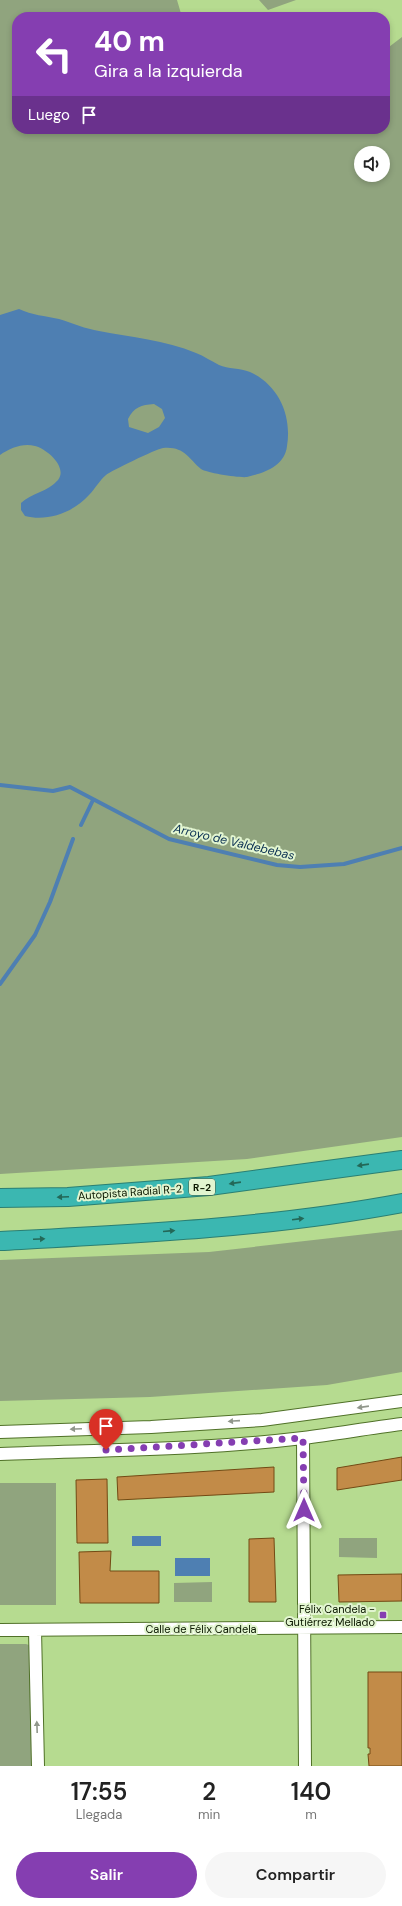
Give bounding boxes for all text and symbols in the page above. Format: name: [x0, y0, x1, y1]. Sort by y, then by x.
text: 40 m: [94, 23, 165, 60]
icon: left: [28, 28, 80, 80]
text: Gira a la izquierda: [94, 59, 242, 83]
icon: arrive: [78, 104, 100, 126]
text: Luego: [28, 105, 70, 125]
map controls: [354, 146, 390, 182]
button: sound: [354, 146, 390, 182]
water label: Arroyo de Valdebebas: [171, 820, 296, 864]
one-way arrow: [357, 1162, 369, 1168]
road number: R-2: [189, 1179, 215, 1195]
one-way arrow: [228, 1180, 241, 1186]
street label: Autopista Radial R-2: [77, 1181, 183, 1203]
one-way arrow: [57, 1193, 69, 1200]
one-way arrow: [292, 1215, 304, 1222]
one-way arrow: [163, 1228, 175, 1235]
one-way arrow: [33, 1236, 45, 1243]
one-way arrow: [357, 1404, 370, 1410]
pin: [89, 1409, 123, 1450]
icon: arrive: [95, 1415, 117, 1437]
one-way arrow: [228, 1418, 240, 1425]
one-way arrow: [70, 1426, 82, 1433]
position arrow: [283, 1489, 325, 1531]
place label: Félix Candela - Gutiérrez Mellado: [285, 1602, 375, 1629]
marker: Félix Candela - Gutiérrez Mellado: [378, 1610, 388, 1620]
street label: Calle de Félix Candela: [145, 1622, 257, 1636]
one-way arrow: [34, 1720, 40, 1733]
text: 17:55: [71, 1776, 127, 1807]
text: 2: [202, 1776, 216, 1807]
text: 140: [291, 1776, 331, 1807]
text: Llegada: [76, 1806, 122, 1823]
text: min: [198, 1806, 220, 1823]
text: m: [305, 1806, 317, 1823]
button: Salir: [16, 1852, 197, 1898]
button: Compartir: [205, 1852, 386, 1898]

